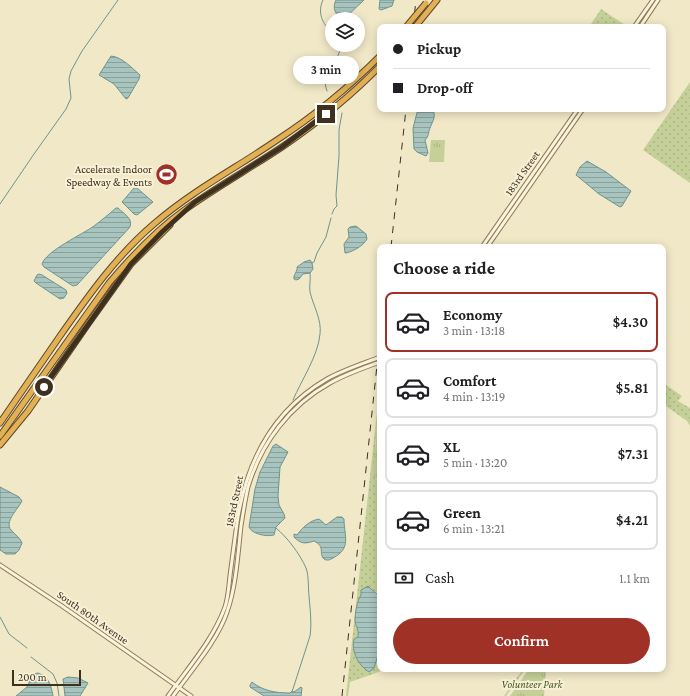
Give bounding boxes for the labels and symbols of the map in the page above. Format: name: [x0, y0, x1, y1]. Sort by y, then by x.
callout: 3 min: [293, 56, 359, 84]
route end: [317, 105, 335, 123]
street label: 183rd Street: [502, 148, 542, 198]
sports icon: Accelerate Indoor Speedway & Events: [154, 162, 180, 188]
place label: Accelerate Indoor Speedway & Events: [66, 163, 152, 189]
route start: [35, 378, 53, 396]
street label: 183rd Street: [223, 474, 245, 528]
street label: South 80th Avenue: [55, 588, 131, 646]
scale bar: [12, 668, 81, 687]
park label: Volunteer Park: [502, 678, 564, 690]

